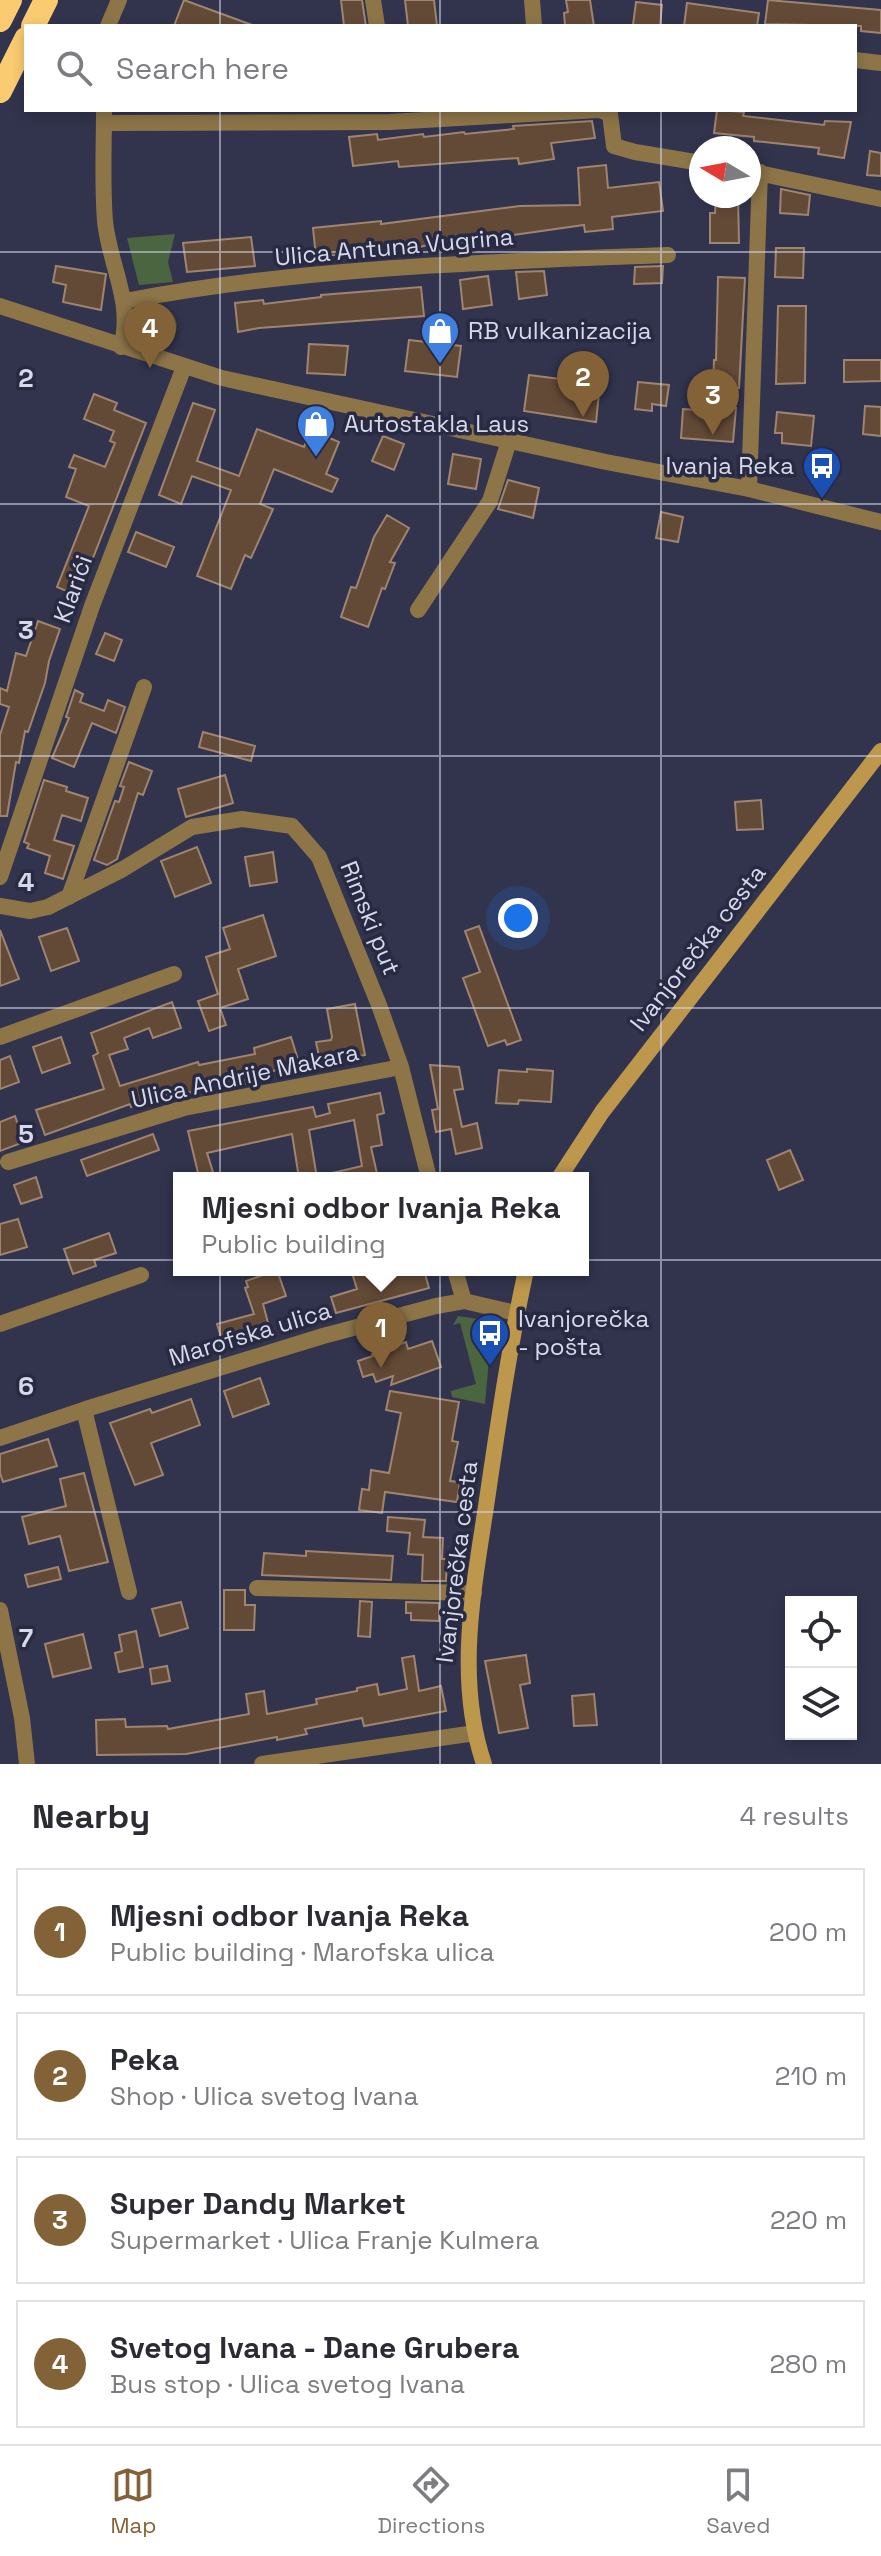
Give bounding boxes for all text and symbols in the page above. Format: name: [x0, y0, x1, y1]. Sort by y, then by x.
search box: [24, 24, 857, 112]
icon: search: [52, 46, 96, 90]
text: Search here: [116, 49, 289, 88]
north arrow: [689, 136, 761, 208]
street label: Ulica Antuna Vugrina: [273, 221, 515, 272]
pin: 4: [124, 302, 176, 368]
shop icon: RB vulkanizacija: [419, 310, 461, 365]
place label: RB vulkanizacija: [468, 315, 652, 346]
pin: 2: [557, 351, 609, 417]
text: 2: [18, 361, 34, 395]
pin: 3: [687, 369, 739, 435]
shop icon: Autostakla Laus: [295, 403, 337, 458]
place label: Autostakla Laus: [344, 408, 529, 439]
bus stop icon: Ivanja Reka: [801, 445, 843, 500]
place label: Ivanja Reka: [665, 450, 794, 481]
street label: Klarići: [46, 551, 99, 627]
text: 3: [18, 613, 34, 647]
street label: Rimski put: [334, 856, 407, 979]
street label: Ivanjorečka cesta: [623, 858, 772, 1037]
text: 4: [18, 865, 34, 899]
your location: [498, 898, 538, 938]
street label: Ulica Andrije Makara: [128, 1036, 362, 1115]
text: 5: [18, 1117, 34, 1151]
popup: [173, 1172, 589, 1276]
text: Mjesni odbor Ivanja Reka: [201, 1188, 561, 1227]
text: Public building: [201, 1227, 386, 1261]
street label: Marofska ulica: [165, 1294, 335, 1373]
pin: 1: [355, 1302, 407, 1368]
place label: Ivanjorečka - pošta: [518, 1303, 650, 1362]
bus stop icon: Ivanjorečka - pošta: [469, 1312, 511, 1367]
text: 6: [18, 1369, 34, 1403]
street label: Ivanjorečka cesta: [429, 1459, 484, 1665]
map controls: [785, 1596, 857, 1740]
button: locate: [785, 1596, 857, 1668]
text: 7: [19, 1621, 33, 1655]
button: layers: [785, 1668, 857, 1740]
text: Nearby: [32, 1795, 150, 1838]
text: 4 results: [740, 1799, 849, 1833]
text: Mjesni odbor Ivanja Reka: [110, 1896, 469, 1935]
text: 1: [54, 1915, 66, 1949]
text: 200 m: [769, 1915, 847, 1949]
text: Public building · Marofska ulica: [110, 1935, 494, 1969]
text: Peka: [110, 2040, 179, 2079]
text: 2: [52, 2059, 68, 2093]
text: 210 m: [775, 2059, 847, 2093]
text: Shop · Ulica svetog Ivana: [110, 2079, 418, 2113]
text: Super Dandy Market: [110, 2184, 406, 2223]
text: 3: [52, 2203, 68, 2237]
text: 220 m: [770, 2203, 847, 2237]
text: Supermarket · Ulica Franje Kulmera: [110, 2223, 539, 2257]
text: Svetog Ivana - Dane Grubera: [110, 2328, 519, 2367]
text: 4: [52, 2347, 68, 2381]
text: 280 m: [769, 2347, 847, 2381]
text: Bus stop · Ulica svetog Ivana: [110, 2367, 465, 2401]
tab: Map: [111, 2463, 156, 2539]
tab: Directions: [377, 2463, 485, 2539]
tab: Saved: [706, 2463, 770, 2539]

